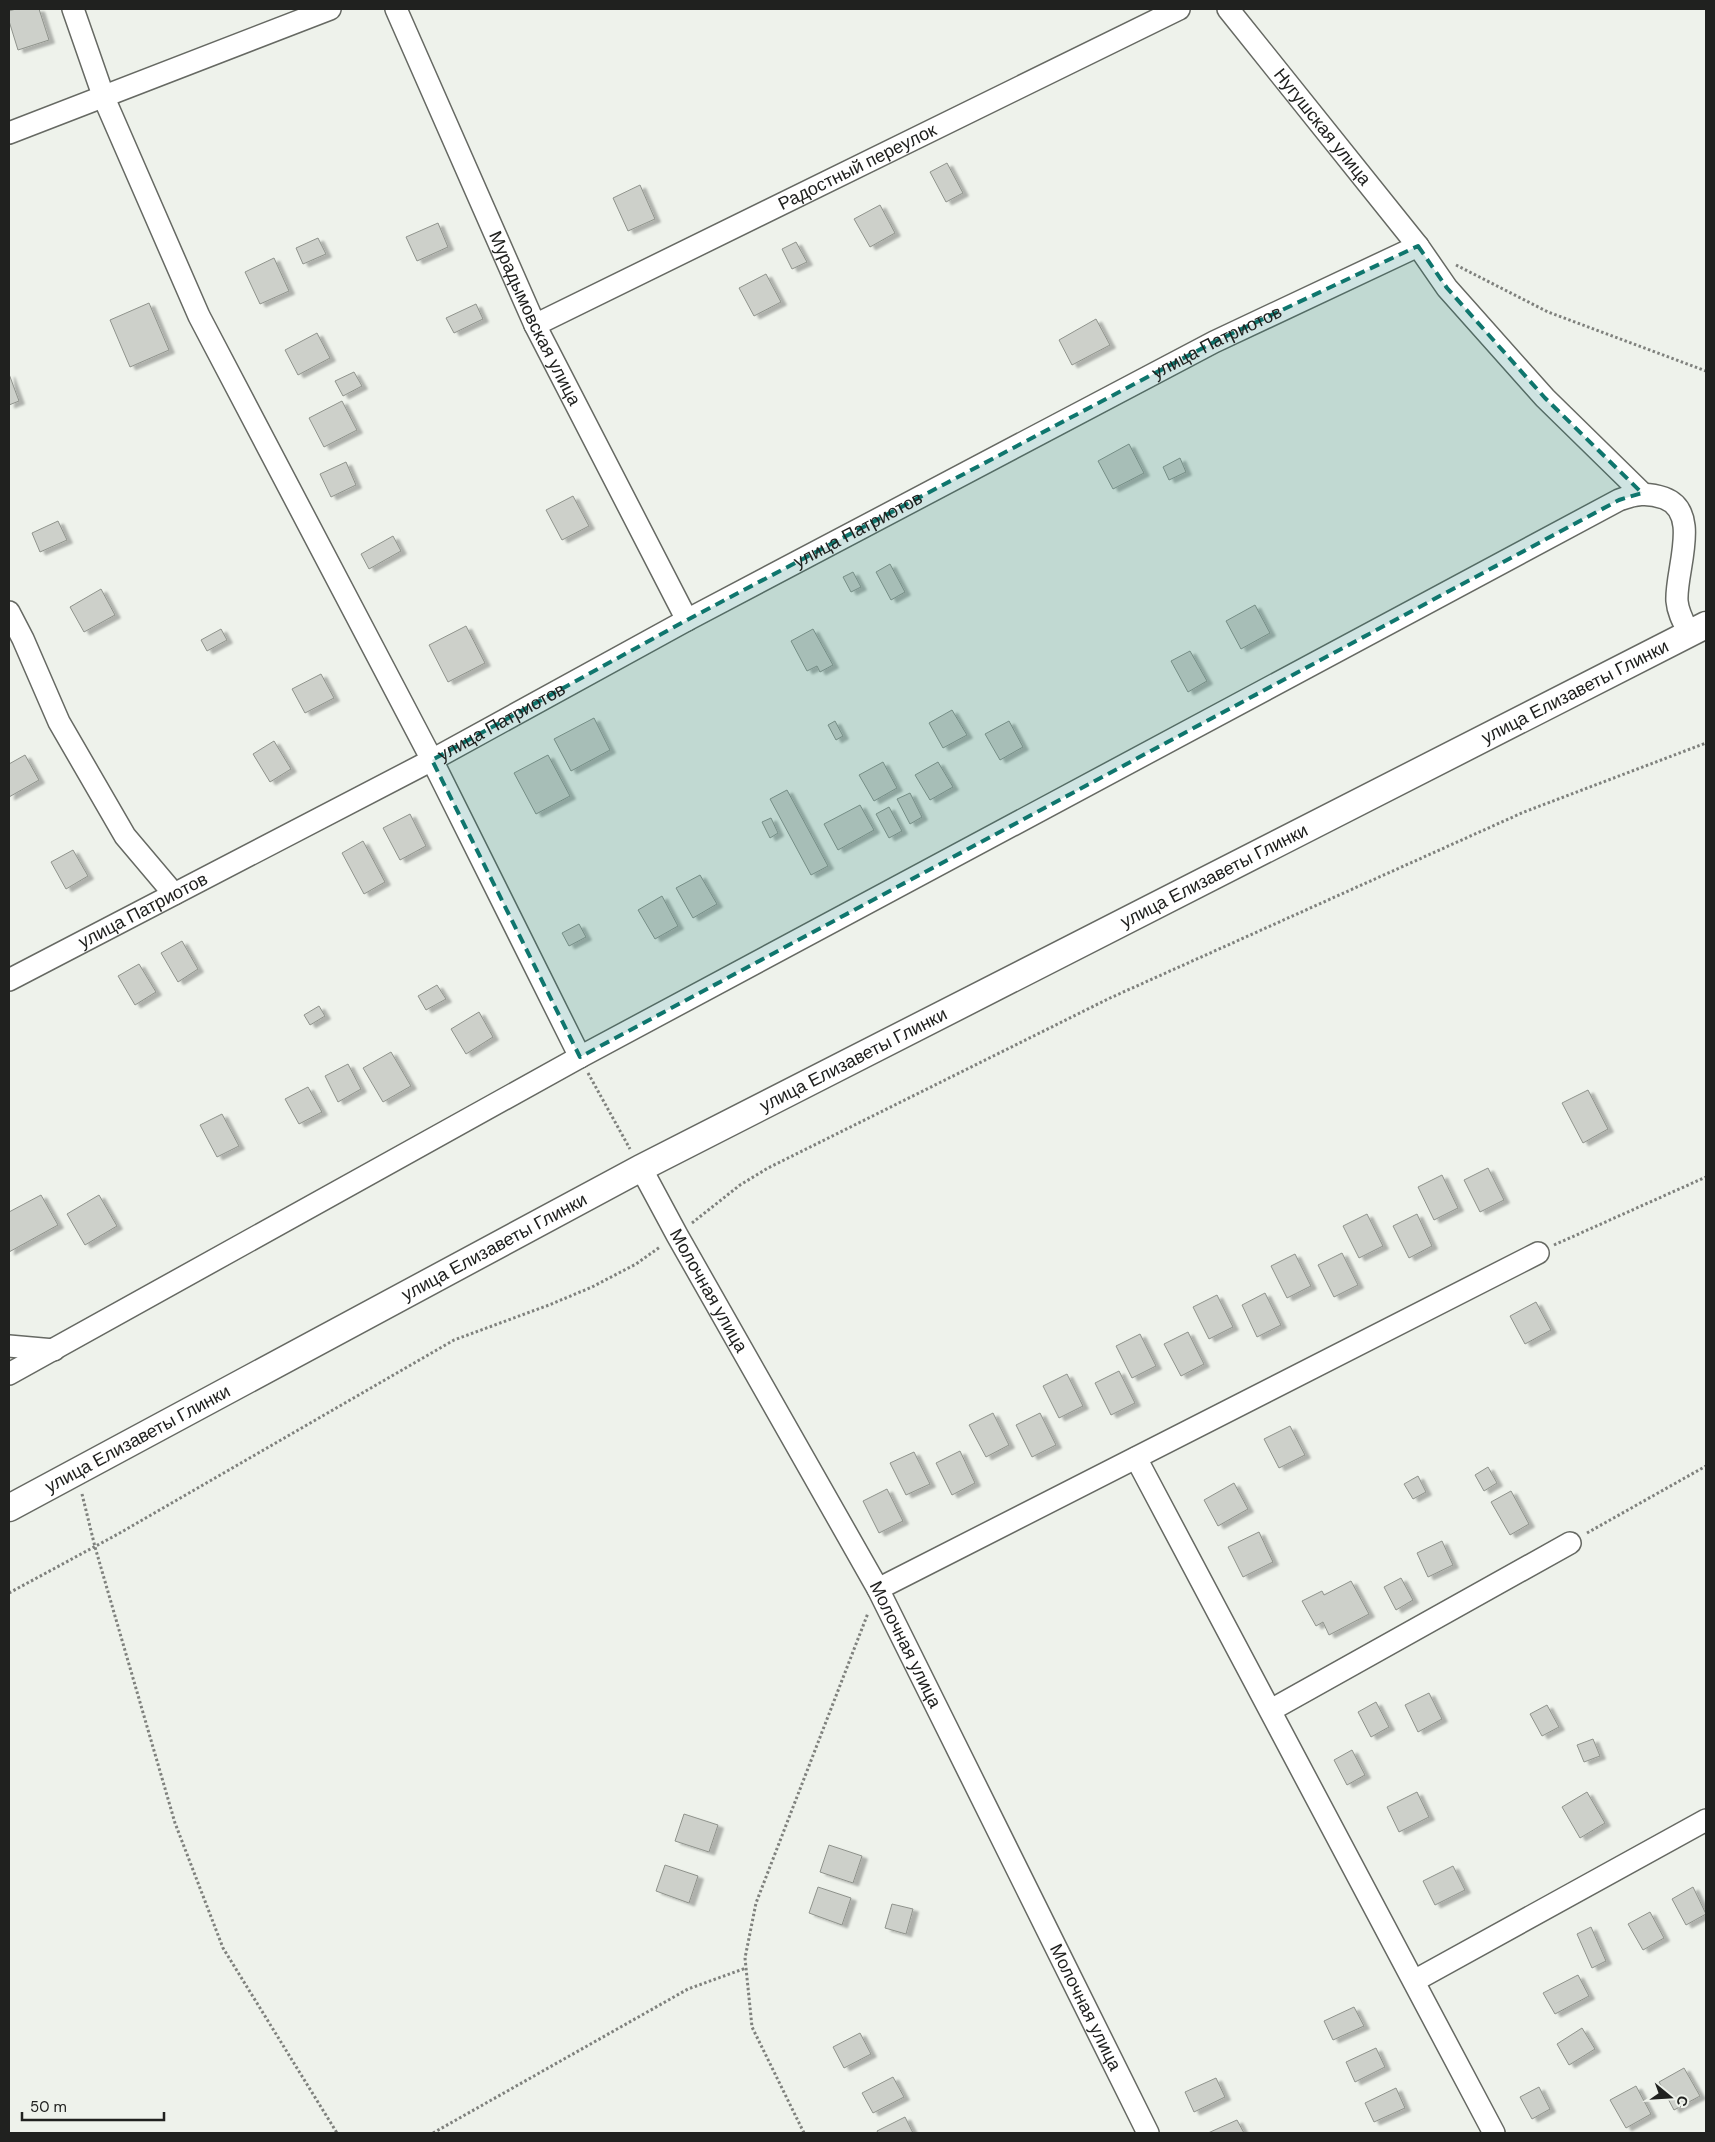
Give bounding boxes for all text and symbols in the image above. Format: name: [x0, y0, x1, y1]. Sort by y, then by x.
street label: Нугушская улица: [1268, 63, 1377, 191]
street label: Радостный переулок: [774, 118, 941, 216]
street label: Мурадымовская улица: [483, 227, 587, 411]
street label: улица Патриотов: [1148, 300, 1286, 385]
street label: улица Патриотов: [789, 486, 927, 574]
street label: улица Елизаветы Глинки: [1477, 634, 1673, 750]
street label: улица Патриотов: [433, 677, 570, 767]
street label: улица Елизаветы Глинки: [1116, 818, 1312, 934]
street label: улица Патриотов: [74, 867, 212, 954]
street label: улица Елизаветы Глинки: [756, 1002, 951, 1117]
street label: улица Елизаветы Глинки: [397, 1187, 591, 1307]
street label: Молочная улица: [664, 1224, 754, 1358]
street label: улица Елизаветы Глинки: [41, 1379, 234, 1498]
street label: Молочная улица: [864, 1577, 947, 1713]
street label: Молочная улица: [1044, 1940, 1128, 2075]
north arrow: [1645, 2072, 1695, 2122]
scale bar: [22, 2090, 165, 2122]
text: С: [1672, 2093, 1692, 2109]
text: 50 m: [30, 2097, 67, 2117]

